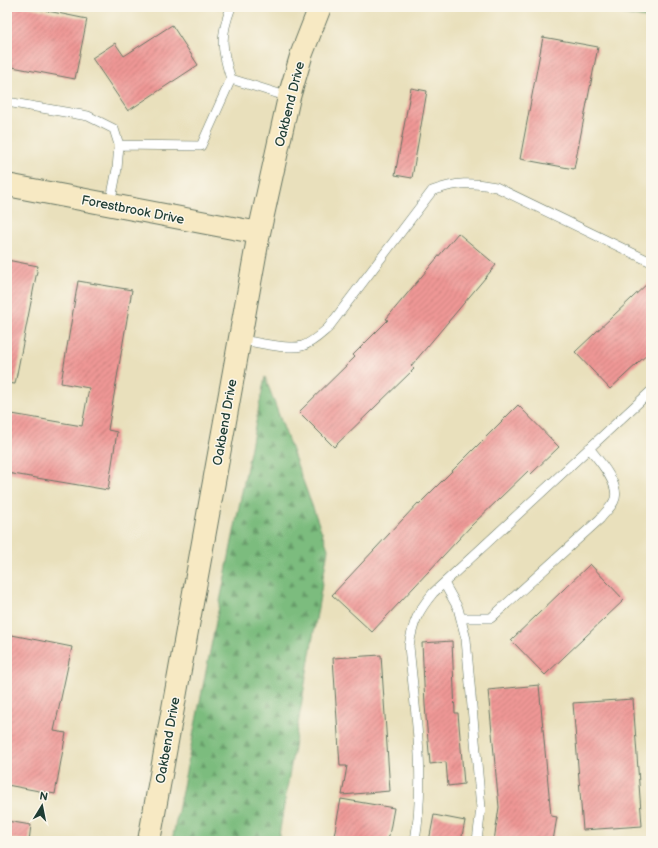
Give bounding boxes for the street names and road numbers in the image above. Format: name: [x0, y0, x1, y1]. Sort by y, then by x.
street label: Oakbend Drive: [272, 60, 308, 149]
street label: Forestbrook Drive: [80, 192, 186, 228]
street label: Oakbend Drive: [210, 377, 240, 467]
street label: Oakbend Drive: [153, 695, 183, 785]

